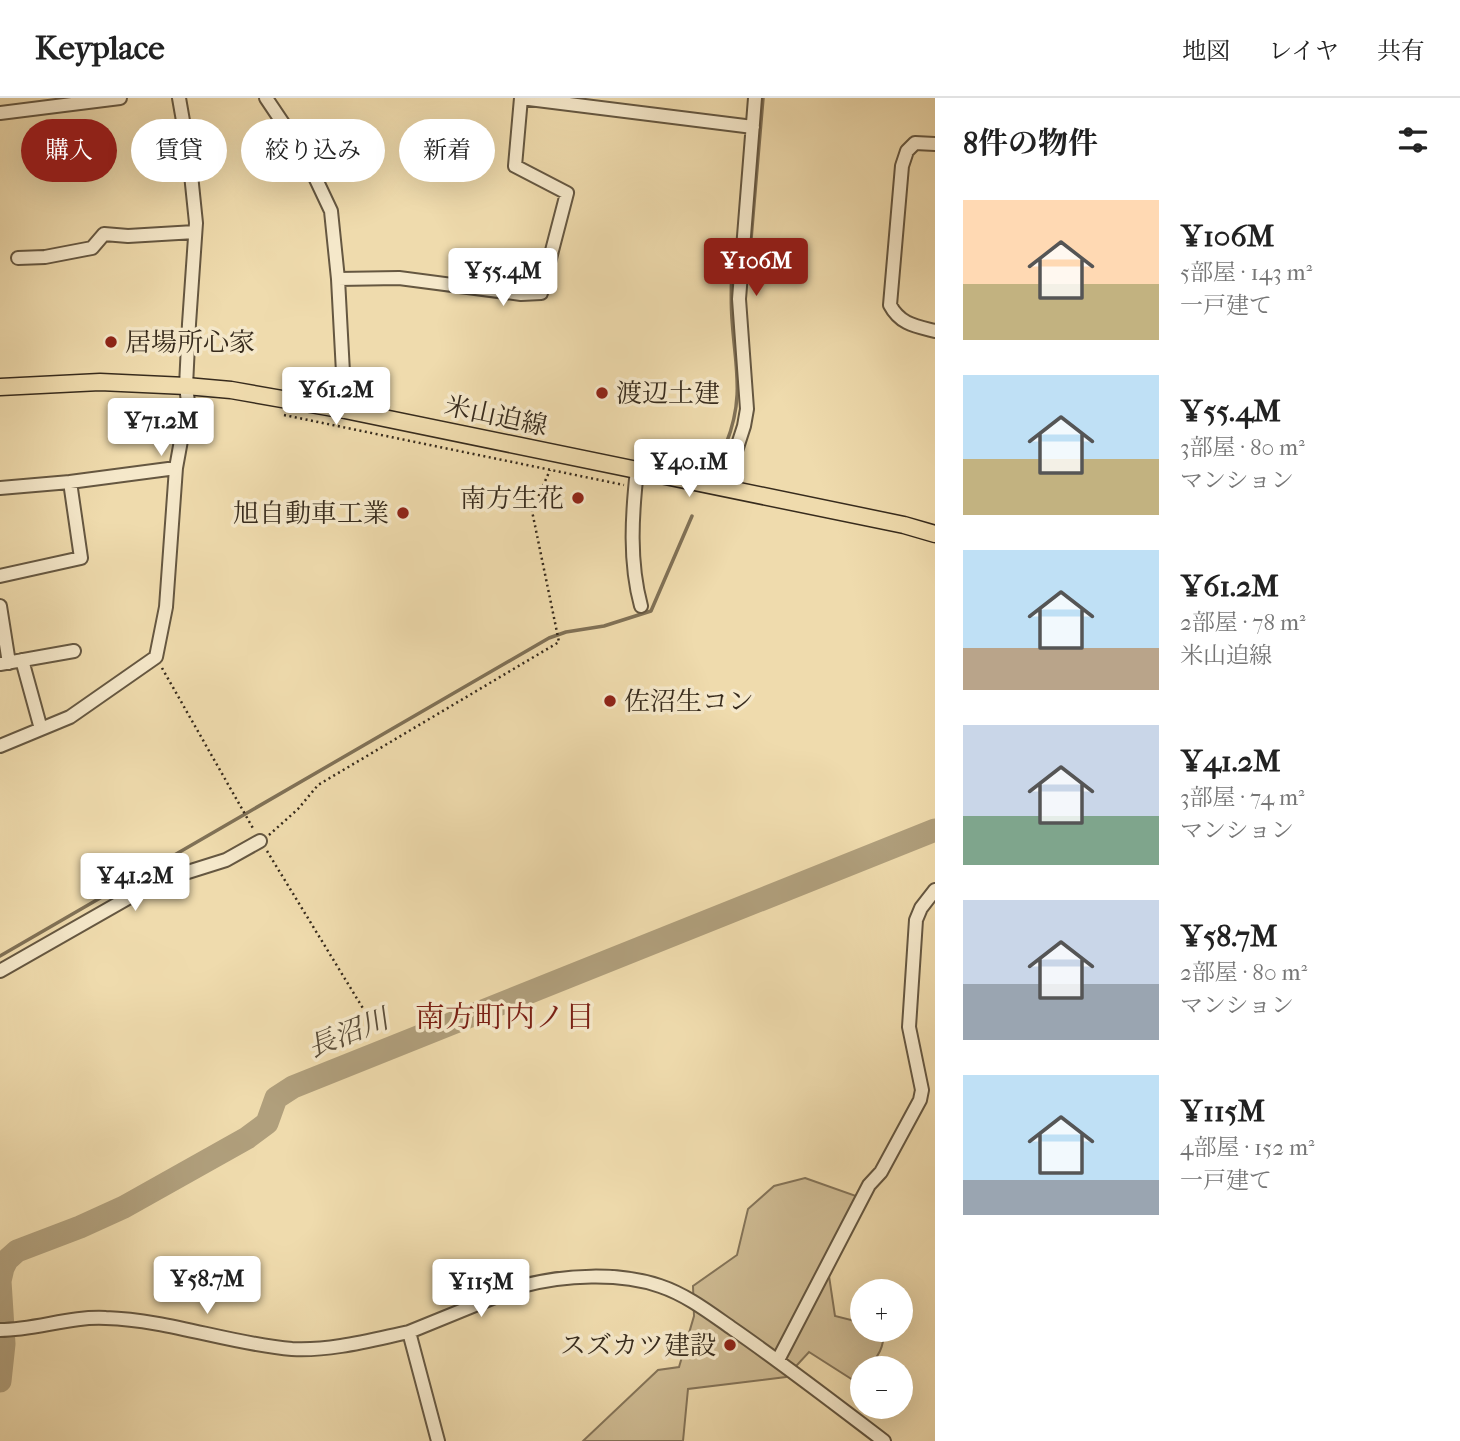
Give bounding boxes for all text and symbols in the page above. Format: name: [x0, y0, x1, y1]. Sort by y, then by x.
text: Keyplace: [35, 29, 165, 68]
text: 地図: [1182, 37, 1230, 65]
text: レイヤ: [1268, 37, 1339, 65]
text: 共有: [1377, 37, 1425, 65]
chip: 購入: [21, 119, 117, 182]
chip: 賃貸: [131, 119, 227, 182]
chip: 絞り込み: [241, 119, 385, 182]
chip: 新着: [399, 119, 495, 182]
icon: filters: [1394, 121, 1432, 159]
text: 8件の物件: [963, 126, 1098, 161]
text: ¥106M: [1180, 219, 1274, 254]
icon: home: [1019, 228, 1103, 312]
pin: ¥106M: [707, 238, 805, 298]
text: ¥106M: [720, 247, 792, 274]
pin: ¥55.4M: [446, 248, 560, 308]
text: ¥55.4M: [464, 257, 542, 284]
text: 5部屋 · 143 m²: [1180, 259, 1312, 286]
text: 一戸建て: [1180, 292, 1272, 319]
place label: 居場所心家: [125, 327, 255, 358]
marker: 居場所心家: [103, 334, 119, 350]
pin: ¥61.2M: [279, 368, 393, 427]
text: ¥61.2M: [298, 376, 374, 403]
place label: 渡辺土建: [616, 378, 720, 409]
marker: 渡辺土建: [594, 385, 610, 401]
street label: 米山迫線: [442, 390, 550, 442]
text: ¥55.4M: [1180, 394, 1281, 429]
pin: ¥71.2M: [104, 398, 218, 458]
icon: home: [1019, 403, 1103, 487]
text: ¥71.2M: [124, 407, 198, 434]
text: 3部屋 · 80 m²: [1180, 434, 1305, 461]
pin: ¥40.1M: [632, 440, 746, 499]
text: ¥40.1M: [650, 448, 728, 475]
text: マンション: [1180, 467, 1294, 494]
place label: 南方生花: [460, 483, 564, 514]
marker: 南方生花: [570, 490, 586, 506]
place label: 旭自動車工業: [233, 498, 389, 529]
marker: 旭自動車工業: [395, 505, 411, 521]
text: ¥61.2M: [1180, 569, 1279, 604]
icon: home: [1019, 578, 1103, 662]
text: 2部屋 · 78 m²: [1180, 609, 1306, 636]
text: 米山迫線: [1180, 642, 1272, 669]
place label: 佐沼生コン: [624, 686, 754, 717]
marker: 佐沼生コン: [602, 693, 618, 709]
text: ¥41.2M: [1180, 744, 1280, 779]
icon: home: [1019, 753, 1103, 837]
text: 3部屋 · 74 m²: [1180, 784, 1305, 811]
text: マンション: [1180, 817, 1294, 844]
pin: ¥41.2M: [78, 854, 192, 913]
text: ¥41.2M: [97, 862, 173, 889]
text: ¥58.7M: [1180, 919, 1277, 954]
icon: home: [1019, 928, 1103, 1012]
text: 2部屋 · 80 m²: [1180, 959, 1307, 986]
text: マンション: [1180, 992, 1294, 1019]
district label: 南方町内ノ目: [415, 1000, 595, 1035]
water label: 長沼川: [303, 1001, 396, 1064]
text: ¥115M: [1180, 1094, 1265, 1129]
icon: home: [1019, 1103, 1103, 1187]
text: 4部屋 · 152 m²: [1180, 1134, 1315, 1161]
text: 一戸建て: [1180, 1167, 1272, 1194]
pin: ¥58.7M: [150, 1256, 264, 1316]
pin: ¥115M: [432, 1260, 530, 1319]
text: ¥58.7M: [170, 1265, 244, 1292]
text: ¥115M: [448, 1268, 514, 1295]
map controls: [850, 1279, 913, 1419]
button: +: [850, 1279, 913, 1342]
place label: スズカツ建設: [560, 1330, 716, 1361]
marker: スズカツ建設: [722, 1337, 738, 1353]
button: −: [850, 1356, 913, 1419]

